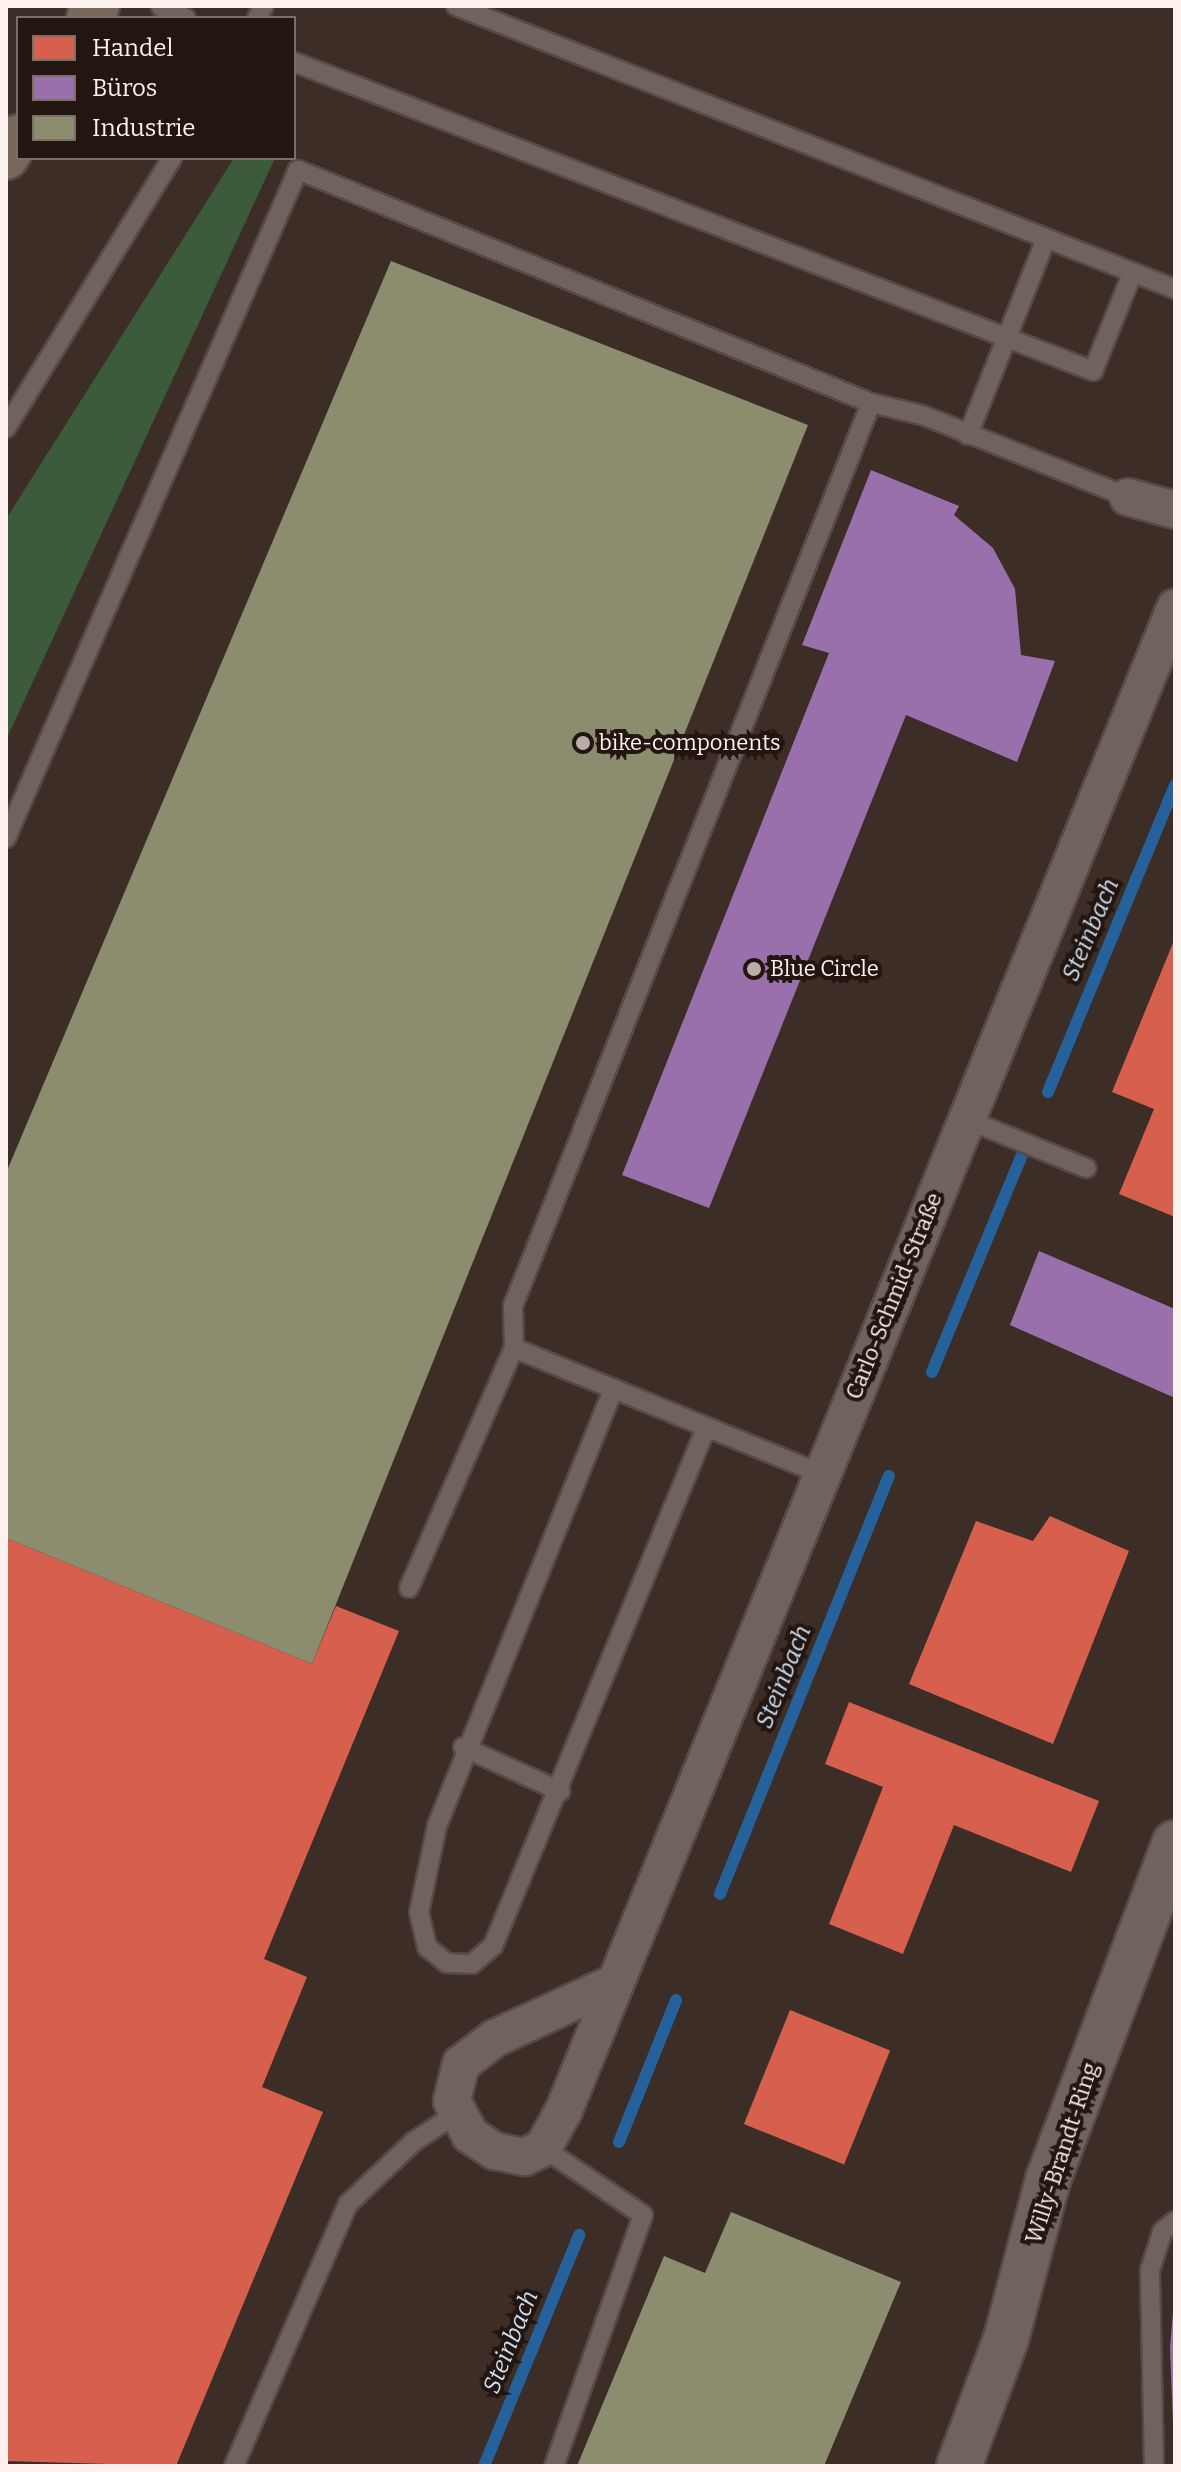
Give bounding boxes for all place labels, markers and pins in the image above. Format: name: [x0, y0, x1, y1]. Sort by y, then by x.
place label: bike-components: [599, 730, 781, 756]
marker: bike-components: [574, 734, 592, 752]
place label: Blue Circle: [770, 956, 879, 982]
marker: Blue Circle: [745, 960, 763, 978]

